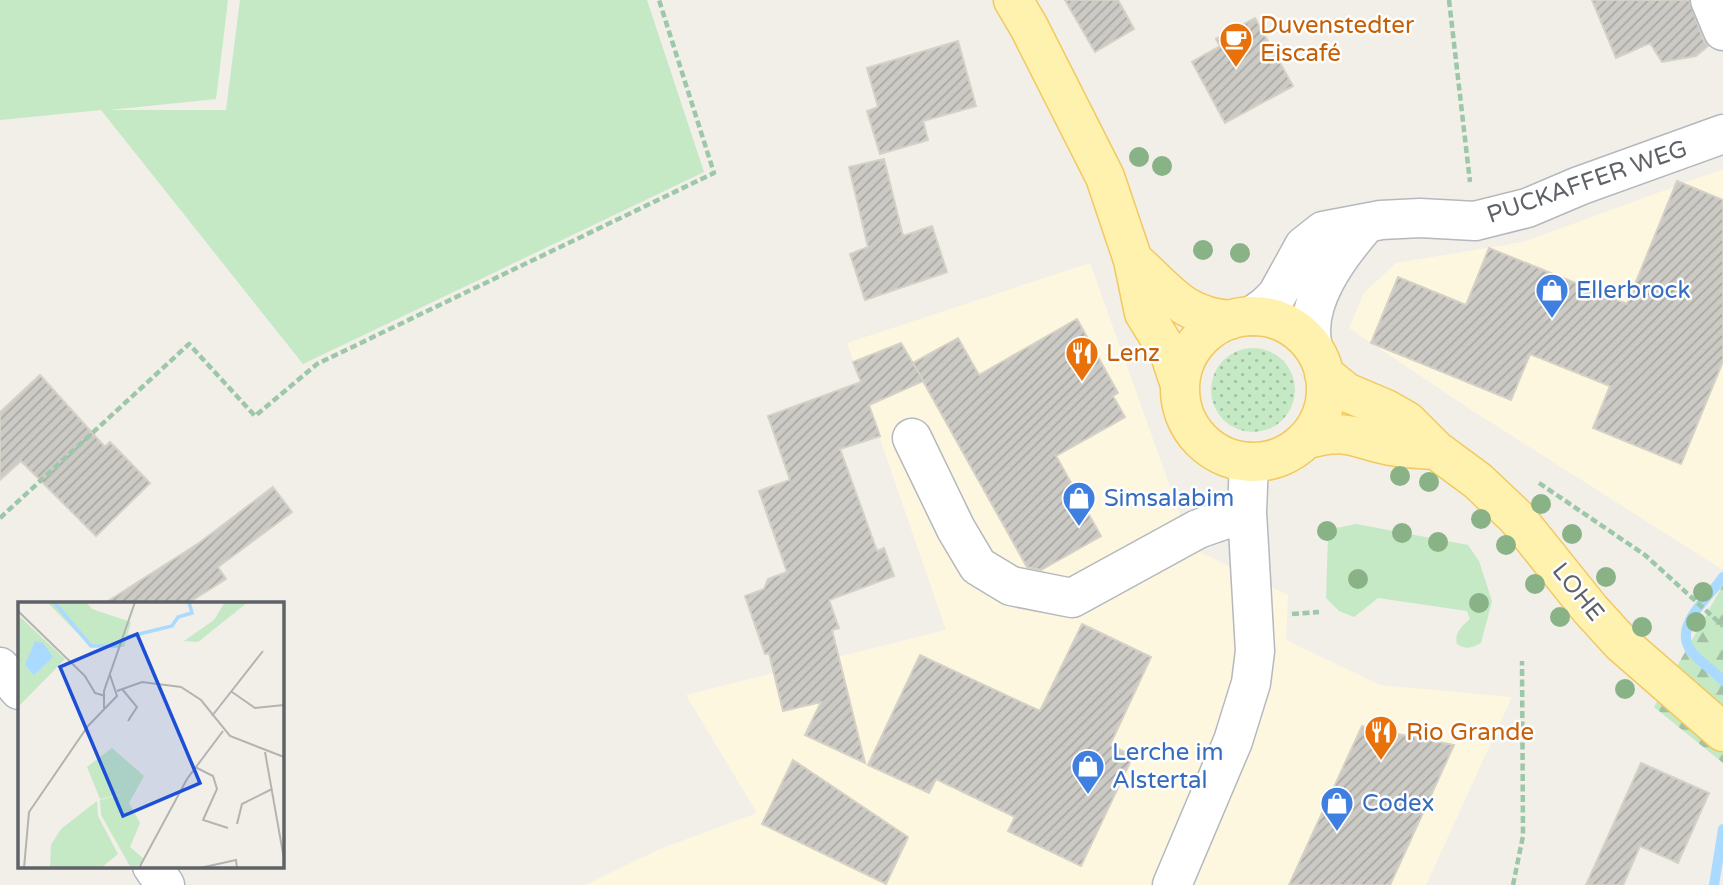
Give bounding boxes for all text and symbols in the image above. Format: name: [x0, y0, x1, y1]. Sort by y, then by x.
place label: Duvenstedter Eiscafé: [1260, 11, 1415, 68]
cafe icon: Duvenstedter Eiscafé: [1217, 20, 1255, 69]
street label: PUCKAFFER WEG: [1483, 134, 1691, 230]
shop icon: Ellerbrock: [1533, 271, 1571, 320]
place label: Ellerbrock: [1576, 276, 1690, 305]
restaurant icon: Lenz: [1063, 334, 1101, 383]
place label: Lenz: [1106, 339, 1160, 368]
shop icon: Simsalabim: [1060, 479, 1098, 528]
place label: Simsalabim: [1104, 484, 1234, 513]
street label: LOHE: [1546, 557, 1610, 627]
inset map: [18, 602, 284, 868]
restaurant icon: Rio Grande: [1362, 713, 1400, 762]
place label: Rio Grande: [1406, 718, 1534, 747]
place label: Lerche im Alstertal: [1112, 738, 1223, 795]
shop icon: Lerche im Alstertal: [1069, 747, 1107, 796]
shop icon: Codex: [1318, 784, 1356, 833]
place label: Codex: [1362, 789, 1434, 818]

